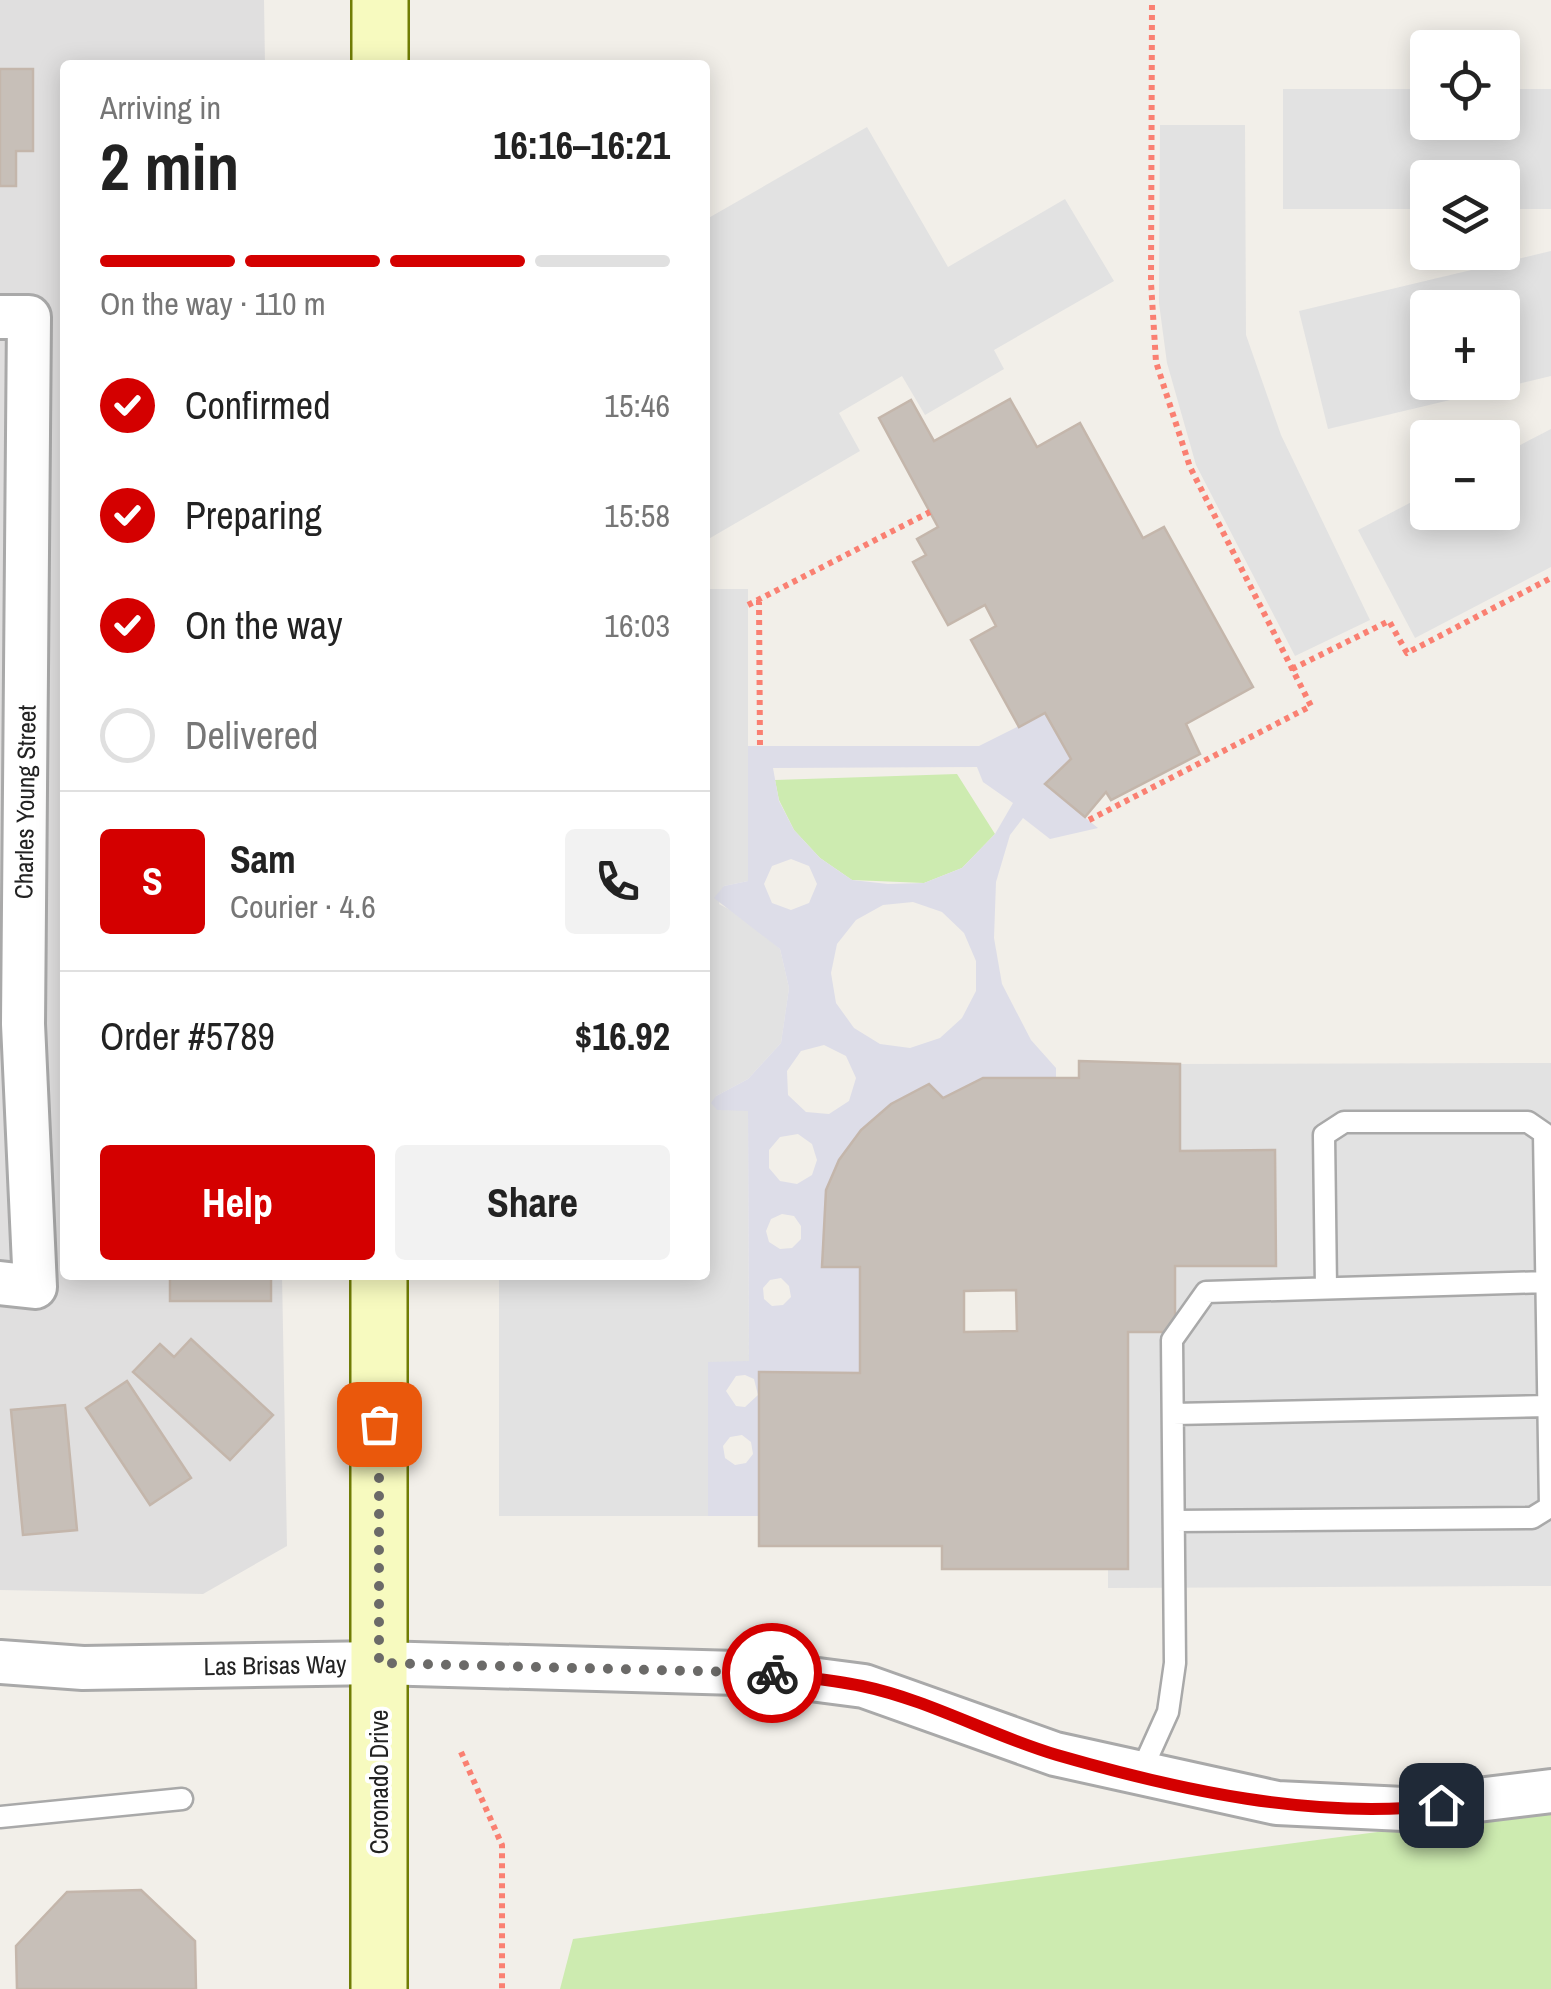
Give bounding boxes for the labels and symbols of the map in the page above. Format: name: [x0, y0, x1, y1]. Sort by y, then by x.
street label: Charles Young Street: [6, 704, 44, 899]
pin: [337, 1382, 422, 1467]
courier: [722, 1623, 822, 1723]
street label: Las Brisas Way: [203, 1647, 347, 1683]
street label: Coronado Drive: [362, 1710, 396, 1854]
pin: [1399, 1763, 1484, 1848]

